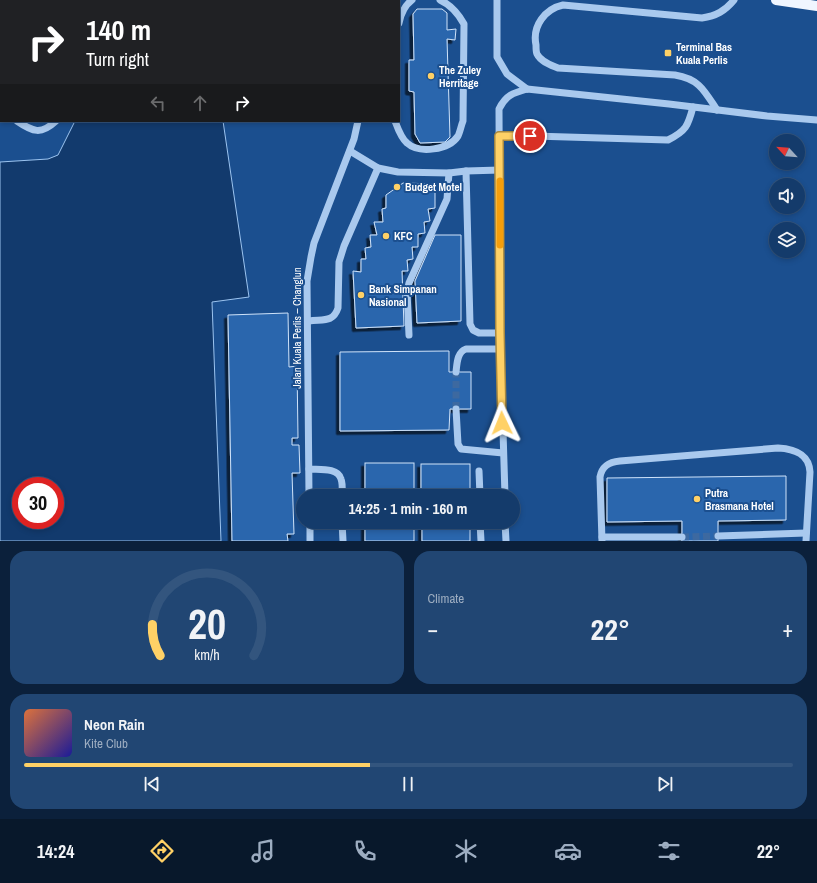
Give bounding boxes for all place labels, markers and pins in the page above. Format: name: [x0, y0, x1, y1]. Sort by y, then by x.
place label: Terminal Bas Kuala Perlis: [676, 40, 732, 67]
marker: Terminal Bas Kuala Perlis: [663, 48, 673, 58]
place label: The Zuley Herritage: [439, 63, 481, 90]
marker: The Zuley Herritage: [426, 71, 436, 81]
pin: [513, 119, 547, 153]
place label: Budget Motel: [405, 180, 462, 194]
marker: Budget Motel: [392, 182, 402, 192]
place label: KFC: [394, 229, 413, 243]
marker: KFC: [381, 231, 391, 241]
place label: Bank Simpanan Nasional: [369, 282, 437, 309]
marker: Bank Simpanan Nasional: [356, 290, 366, 300]
place label: Putra Brasmana Hotel: [705, 486, 774, 513]
marker: Putra Brasmana Hotel: [692, 494, 702, 504]

